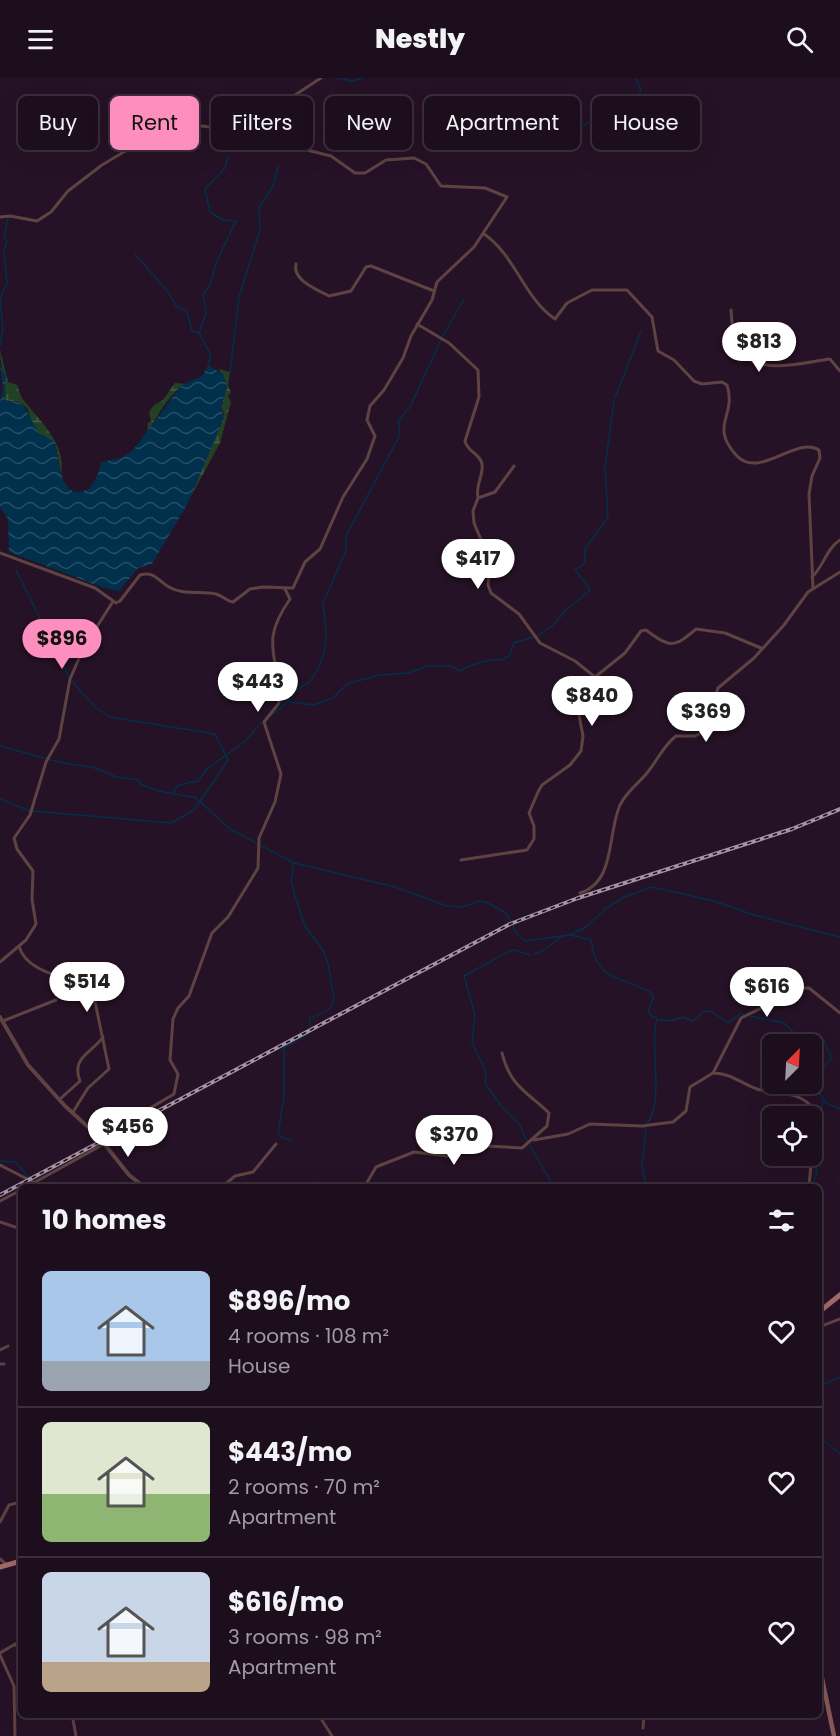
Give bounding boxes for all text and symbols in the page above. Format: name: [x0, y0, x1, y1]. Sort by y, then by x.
text: Nestly: [375, 20, 465, 57]
icon: menu: [24, 23, 57, 56]
icon: search: [783, 23, 816, 56]
chip: Buy: [18, 96, 98, 150]
chip: Rent: [110, 96, 199, 150]
chip: Filters: [211, 96, 313, 150]
chip: New: [325, 96, 412, 150]
chip: Apartment: [424, 96, 580, 150]
chip: House: [592, 96, 700, 150]
pin: $813: [723, 322, 795, 373]
text: $813: [736, 327, 782, 355]
pin: $417: [442, 539, 514, 590]
text: $417: [456, 544, 500, 572]
pin: $896: [26, 619, 98, 670]
text: $896: [36, 624, 88, 652]
pin: $443: [222, 662, 294, 713]
text: $443: [232, 667, 284, 695]
pin: $840: [556, 676, 628, 727]
text: $840: [566, 681, 618, 709]
pin: $369: [670, 692, 742, 743]
text: $369: [681, 697, 731, 725]
pin: $514: [51, 962, 123, 1013]
text: $514: [63, 967, 111, 995]
pin: $616: [731, 967, 803, 1018]
text: $616: [744, 972, 790, 1000]
north arrow: [762, 1034, 822, 1094]
map controls: [762, 1034, 822, 1166]
button: locate: [762, 1106, 822, 1166]
pin: $456: [92, 1107, 164, 1158]
text: $456: [102, 1112, 154, 1140]
pin: $370: [418, 1115, 490, 1166]
text: $370: [430, 1120, 479, 1148]
text: 10 homes: [42, 1202, 166, 1238]
icon: filters: [765, 1204, 798, 1237]
text: $896/mo: [228, 1283, 350, 1319]
icon: home: [90, 1295, 162, 1367]
icon: heart: [765, 1315, 798, 1348]
text: 4 rooms · 108 m²: [228, 1322, 389, 1350]
text: House: [228, 1352, 290, 1380]
text: $443/mo: [228, 1434, 352, 1470]
icon: home: [90, 1446, 162, 1518]
icon: heart: [765, 1466, 798, 1499]
text: 2 rooms · 70 m²: [228, 1473, 380, 1501]
text: Apartment: [228, 1503, 336, 1531]
text: $616/mo: [228, 1584, 344, 1620]
icon: home: [90, 1596, 162, 1668]
icon: heart: [765, 1616, 798, 1649]
text: 3 rooms · 98 m²: [228, 1623, 382, 1651]
text: Apartment: [228, 1653, 336, 1681]

